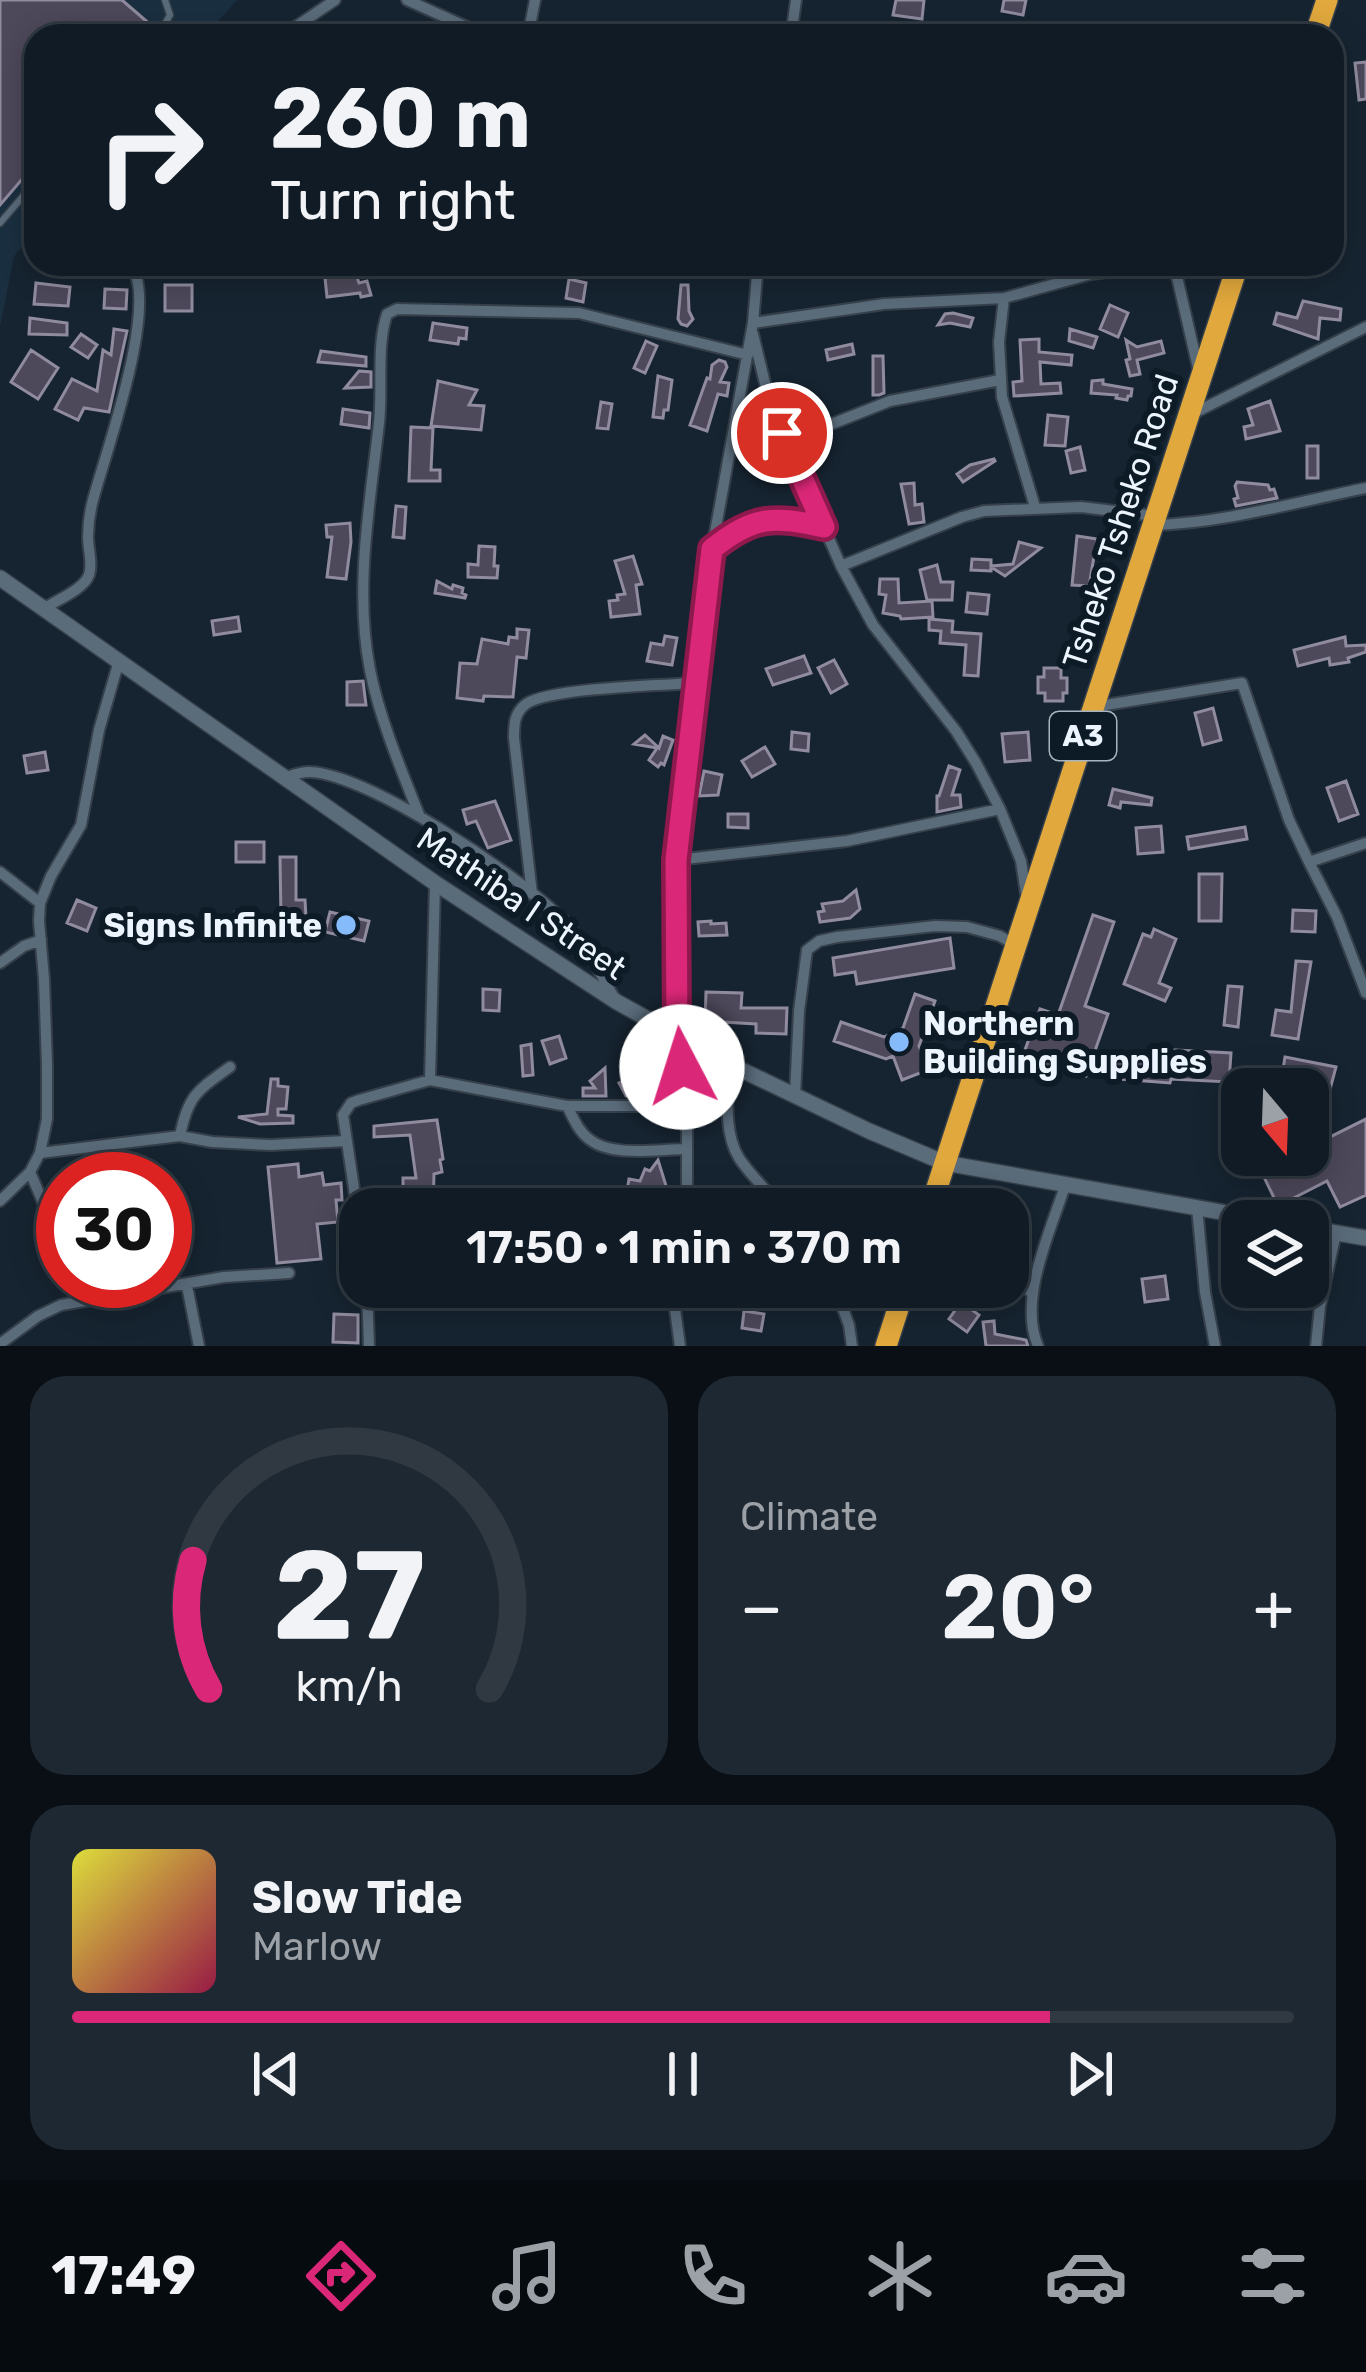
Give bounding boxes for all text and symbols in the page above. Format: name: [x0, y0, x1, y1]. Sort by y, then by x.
text: 260 m: [270, 68, 531, 168]
icon: right: [72, 72, 228, 228]
text: Turn right: [270, 169, 515, 233]
street label: Tsheko Tsheko Road: [1054, 369, 1186, 673]
pin: [731, 382, 833, 484]
icon: arrive: [749, 400, 815, 466]
road number: A3: [1050, 712, 1116, 760]
street label: Mathiba I Street: [410, 819, 634, 988]
place label: Signs Infinite: [104, 906, 322, 945]
marker: Signs Infinite: [333, 912, 359, 938]
position arrow: [619, 1004, 745, 1130]
place label: Northern Building Supplies: [923, 1004, 1207, 1081]
marker: Northern Building Supplies: [886, 1029, 912, 1055]
north arrow: [1221, 1068, 1329, 1176]
map controls: [1221, 1068, 1329, 1308]
speed limit sign: 30: [36, 1152, 192, 1308]
button: layers: [1221, 1200, 1329, 1308]
text: 17:50 · 1 min · 370 m: [466, 1221, 902, 1274]
text: Climate: [740, 1494, 878, 1540]
text: 27: [273, 1521, 425, 1669]
text: 20°: [941, 1554, 1095, 1661]
text: −: [740, 1568, 783, 1647]
text: +: [1253, 1568, 1294, 1647]
text: km/h: [295, 1660, 403, 1711]
text: Slow Tide: [252, 1871, 463, 1924]
text: Marlow: [252, 1924, 382, 1970]
icon: previous: [243, 2041, 309, 2107]
icon: pause: [650, 2041, 716, 2107]
icon: next: [1057, 2041, 1123, 2107]
icon: directions: [299, 2234, 383, 2318]
icon: music: [485, 2234, 569, 2318]
icon: phone: [671, 2234, 755, 2318]
icon: climate: [858, 2234, 942, 2318]
icon: car: [1044, 2234, 1128, 2318]
icon: filters: [1231, 2234, 1315, 2318]
text: 17:49: [51, 2244, 196, 2308]

